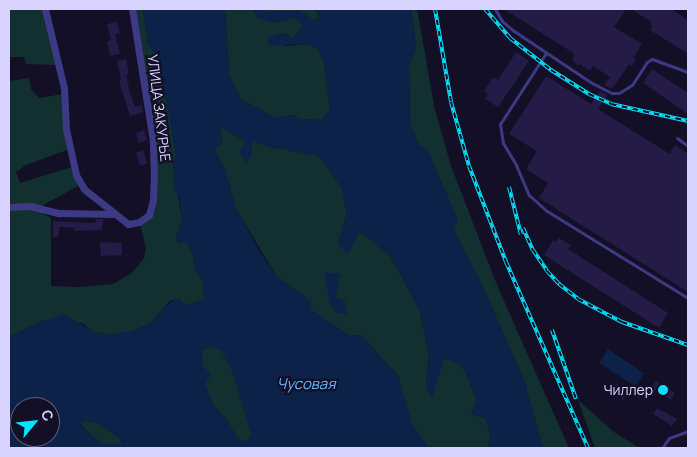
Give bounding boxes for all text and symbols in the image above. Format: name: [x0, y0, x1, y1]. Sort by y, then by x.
street label: УЛИЦА ЗАКУРЬЕ: [144, 53, 174, 163]
water label: Чусовая: [277, 375, 335, 393]
place label: Чиллер: [603, 382, 653, 398]
marker: Чиллер: [657, 384, 669, 396]
north arrow: [10, 397, 60, 447]
text: С: [37, 406, 59, 424]

